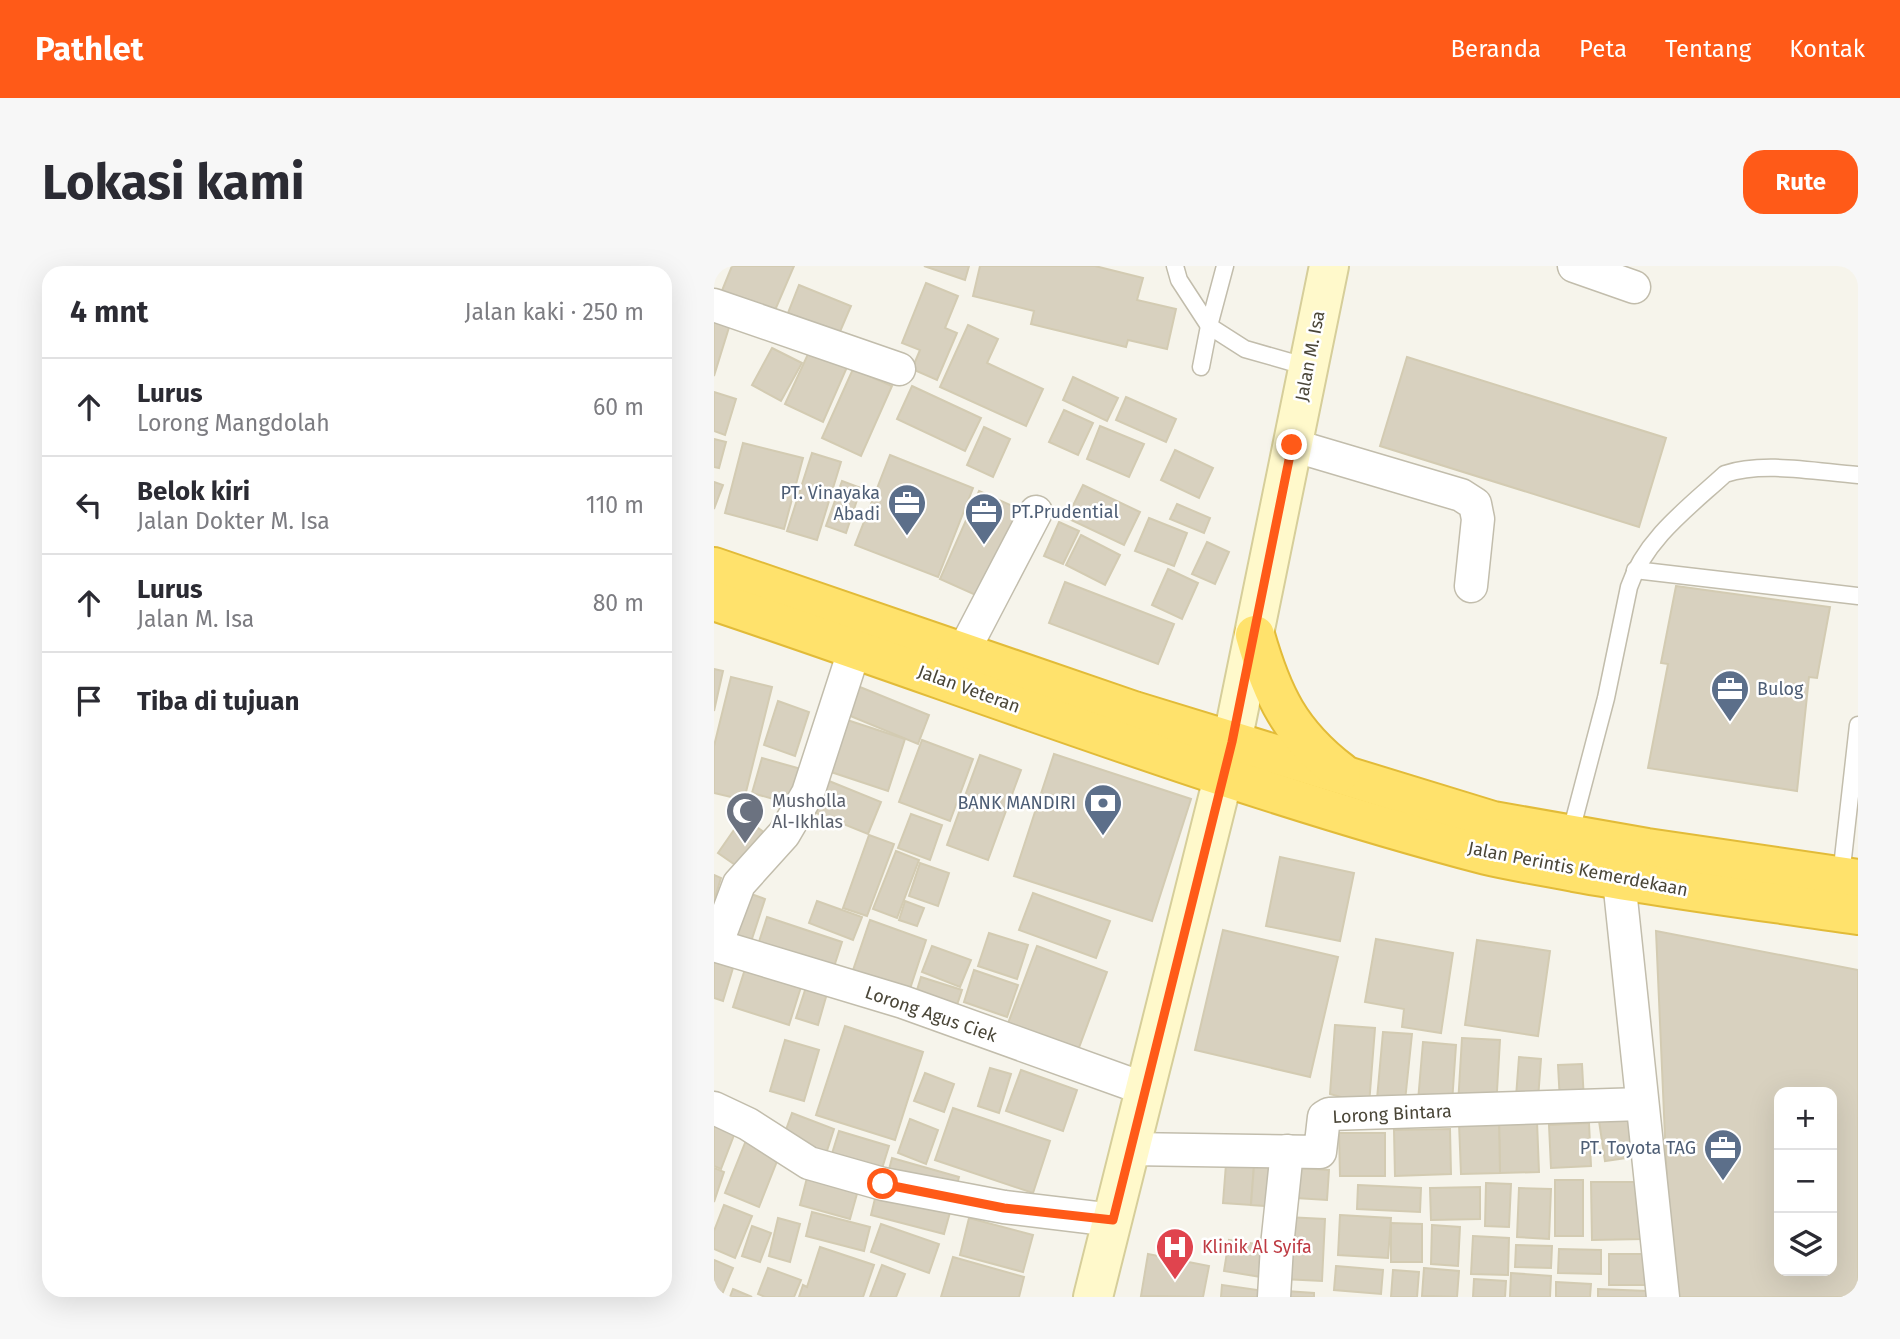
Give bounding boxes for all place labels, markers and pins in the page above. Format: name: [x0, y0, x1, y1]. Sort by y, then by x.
place label: PT. Vinayaka Abadi: [780, 482, 880, 525]
office icon: PT. Vinayaka Abadi: [886, 482, 928, 537]
office icon: PT.Prudential: [963, 491, 1005, 546]
place label: PT.Prudential: [1011, 501, 1119, 523]
office icon: Bulog: [1709, 668, 1751, 723]
place label: Bulog: [1757, 678, 1804, 700]
bank icon: BANK MANDIRI: [1082, 782, 1124, 837]
mosque icon: Musholla Al-Ikhlas: [724, 790, 766, 845]
place label: Musholla Al-Ikhlas: [772, 790, 846, 833]
place label: BANK MANDIRI: [957, 792, 1076, 814]
office icon: PT. Toyota TAG: [1702, 1127, 1744, 1182]
place label: PT. Toyota TAG: [1580, 1137, 1696, 1159]
hospital icon: Klinik Al Syifa: [1154, 1226, 1196, 1281]
place label: Klinik Al Syifa: [1202, 1236, 1312, 1258]

